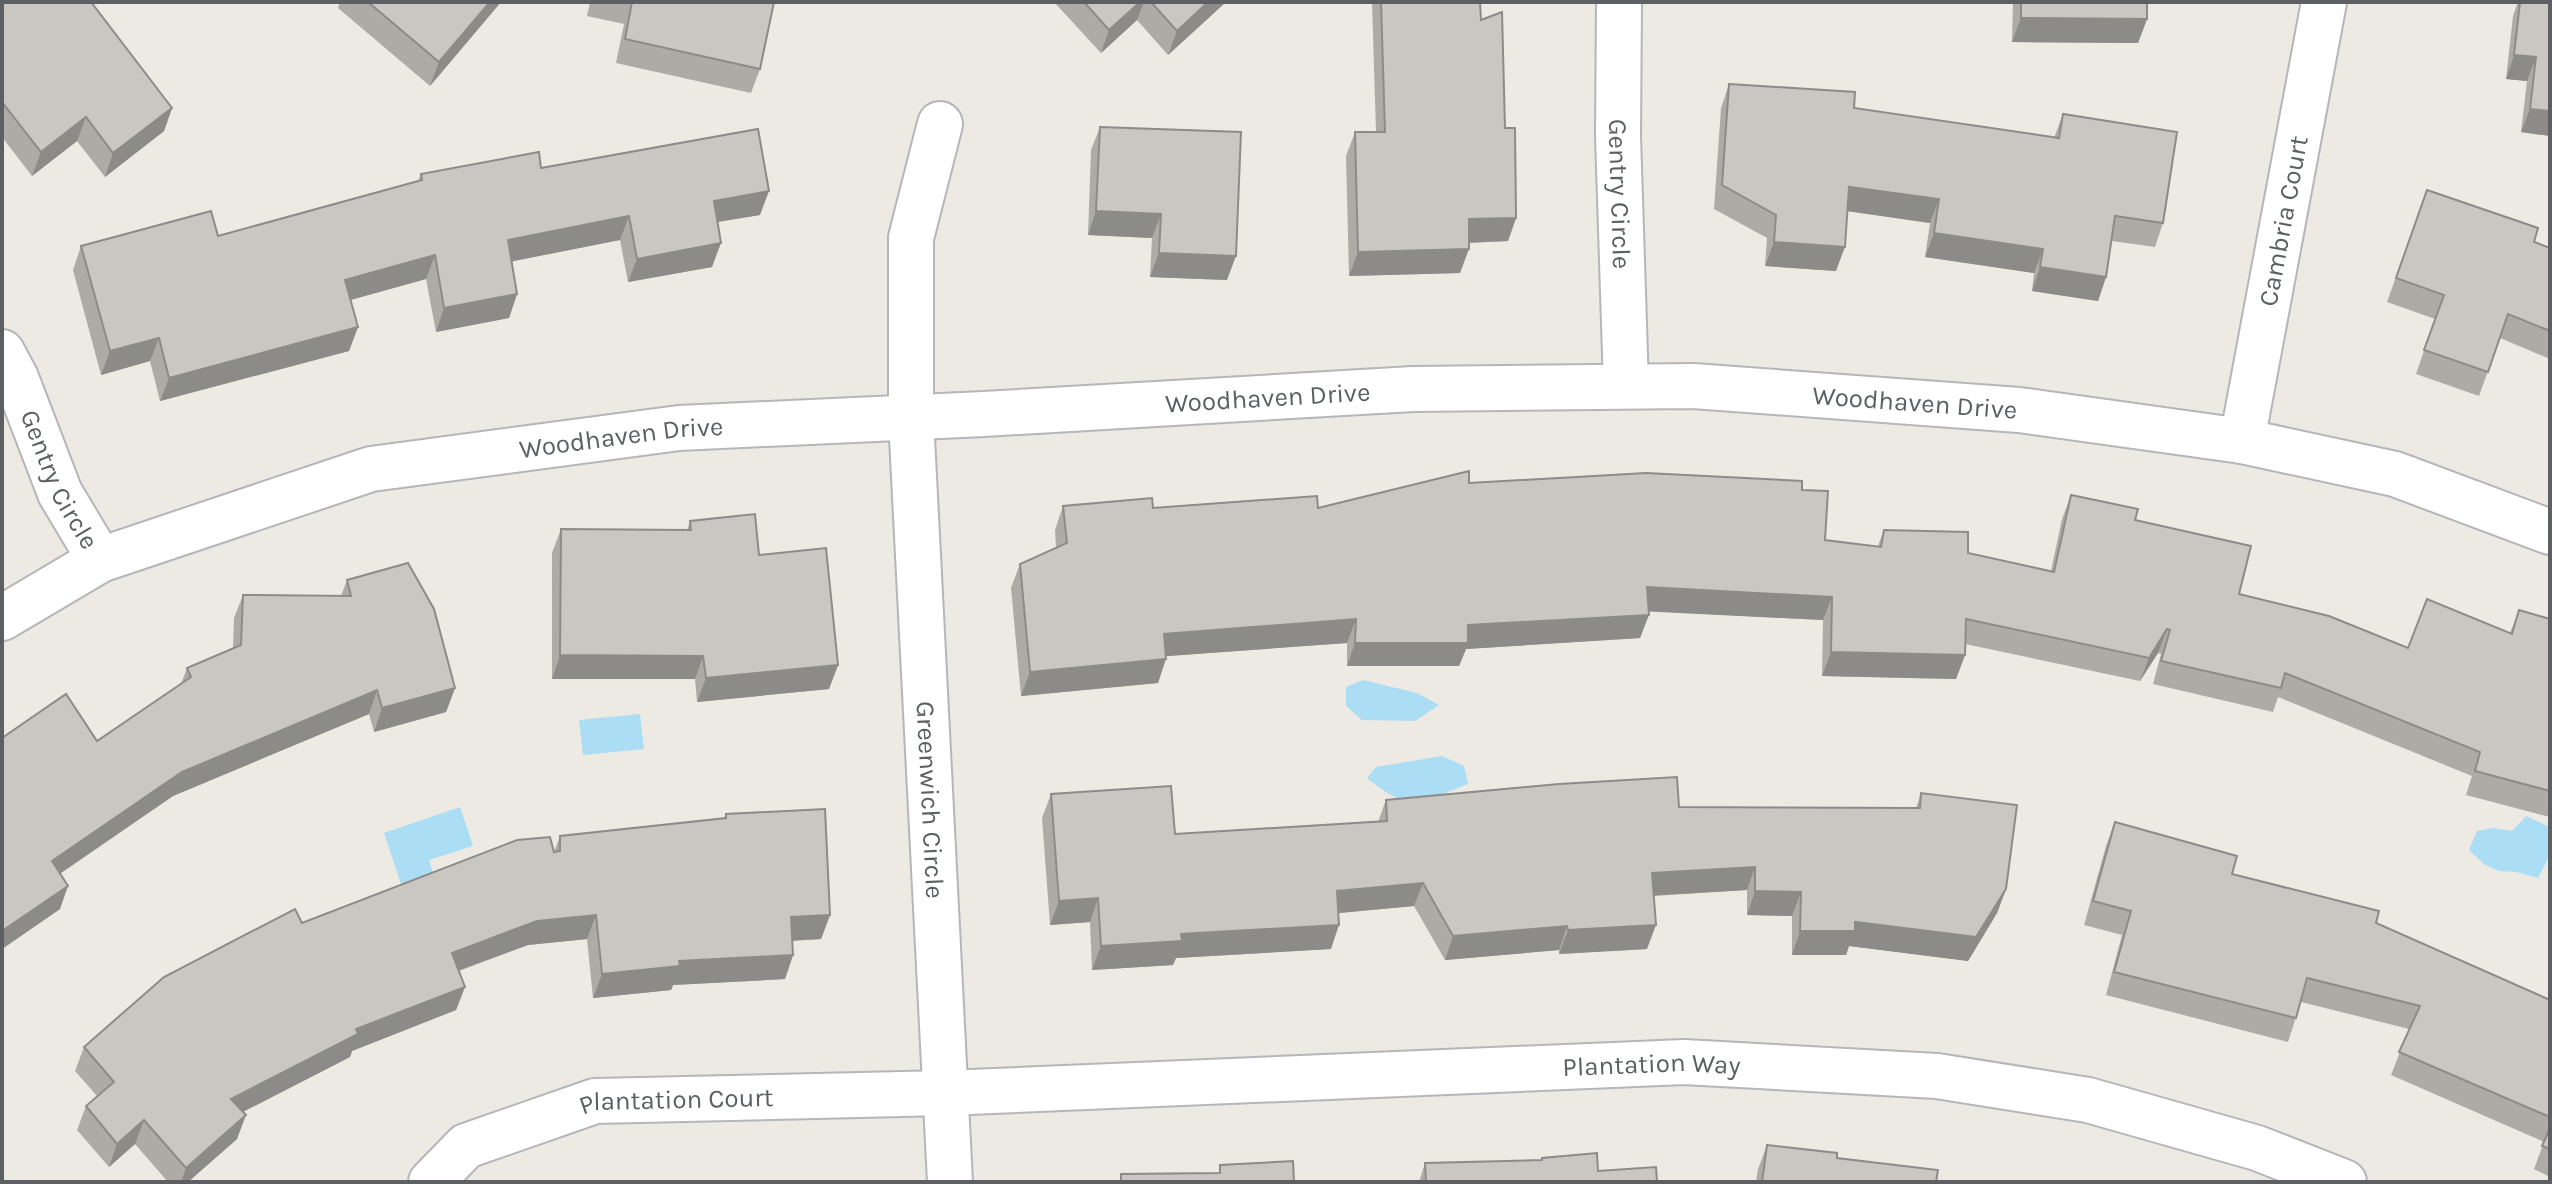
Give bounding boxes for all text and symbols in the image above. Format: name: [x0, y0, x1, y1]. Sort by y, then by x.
street label: Gentry Circle: [1602, 119, 1637, 270]
street label: Cambria Court: [2253, 133, 2315, 309]
street label: Woodhaven Drive: [1164, 377, 1371, 419]
street label: Woodhaven Drive: [1811, 380, 2018, 426]
street label: Gentry Circle: [14, 406, 105, 555]
street label: Woodhaven Drive: [517, 411, 724, 465]
street label: Greenwich Circle: [909, 700, 951, 899]
street label: Plantation Way: [1562, 1047, 1741, 1083]
street label: Plantation Court: [575, 1082, 774, 1121]

